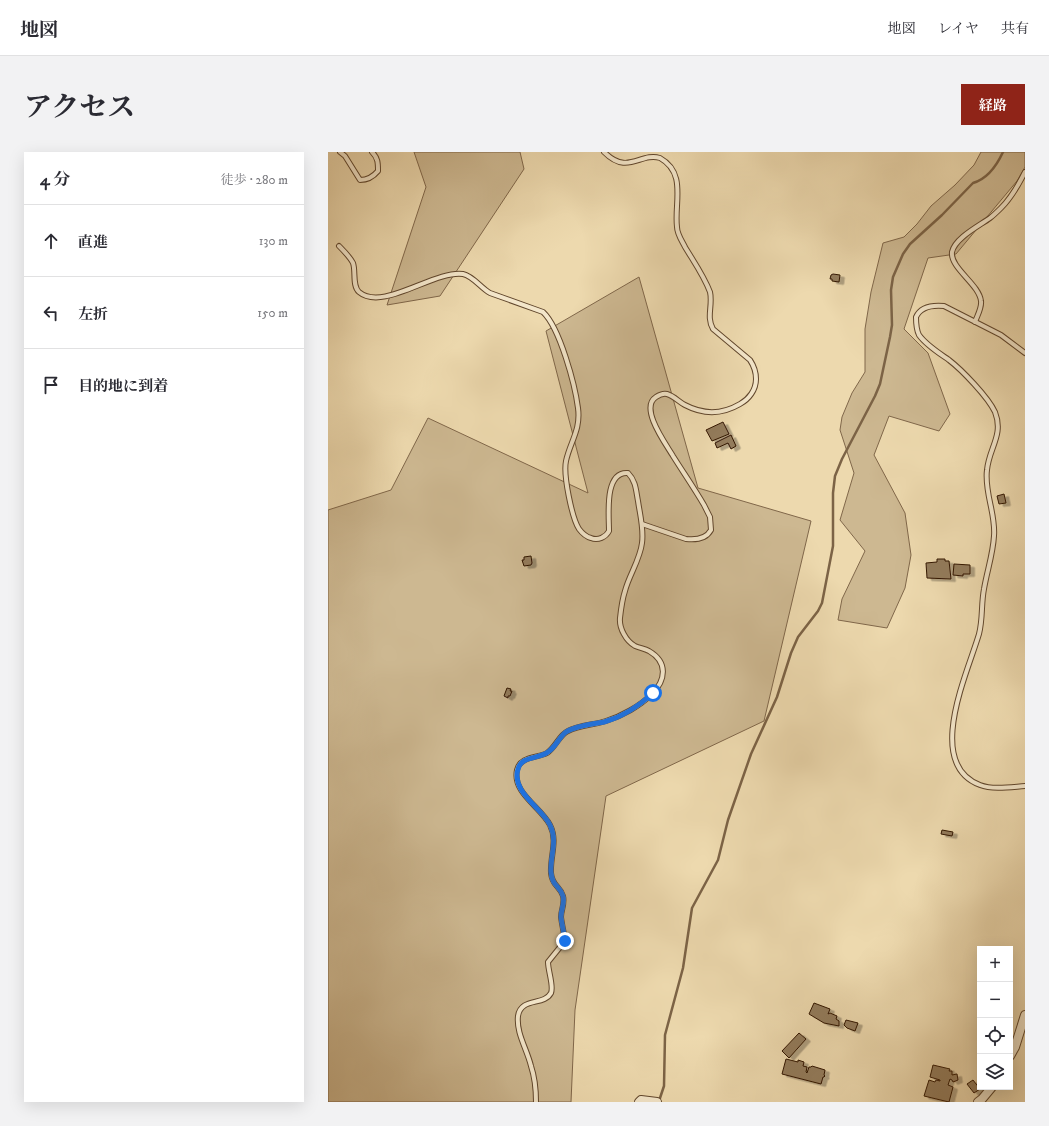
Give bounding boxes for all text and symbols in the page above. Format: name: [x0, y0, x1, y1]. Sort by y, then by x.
text: 地図: [20, 19, 58, 42]
text: 地図: [888, 20, 916, 38]
text: レイヤ: [938, 20, 979, 38]
text: 共有: [1001, 20, 1029, 38]
button: 経路: [961, 84, 1025, 125]
text: アクセス: [24, 90, 135, 125]
text: 4 分: [40, 169, 70, 191]
text: 徒歩 · 280 m: [221, 172, 288, 188]
icon: ahead: [40, 230, 62, 252]
text: 直進: [78, 233, 108, 252]
text: 130 m: [259, 233, 288, 249]
icon: left: [40, 302, 62, 324]
text: 左折: [78, 305, 108, 324]
text: 150 m: [257, 305, 288, 321]
icon: arrive: [40, 374, 62, 396]
text: 目的地に到着: [78, 377, 168, 396]
route start: [644, 684, 662, 702]
route end: [556, 932, 574, 950]
map controls: [977, 946, 1013, 1090]
button: +: [977, 946, 1013, 982]
button: −: [977, 982, 1013, 1018]
button: locate: [977, 1018, 1013, 1054]
button: layers: [977, 1054, 1013, 1090]

